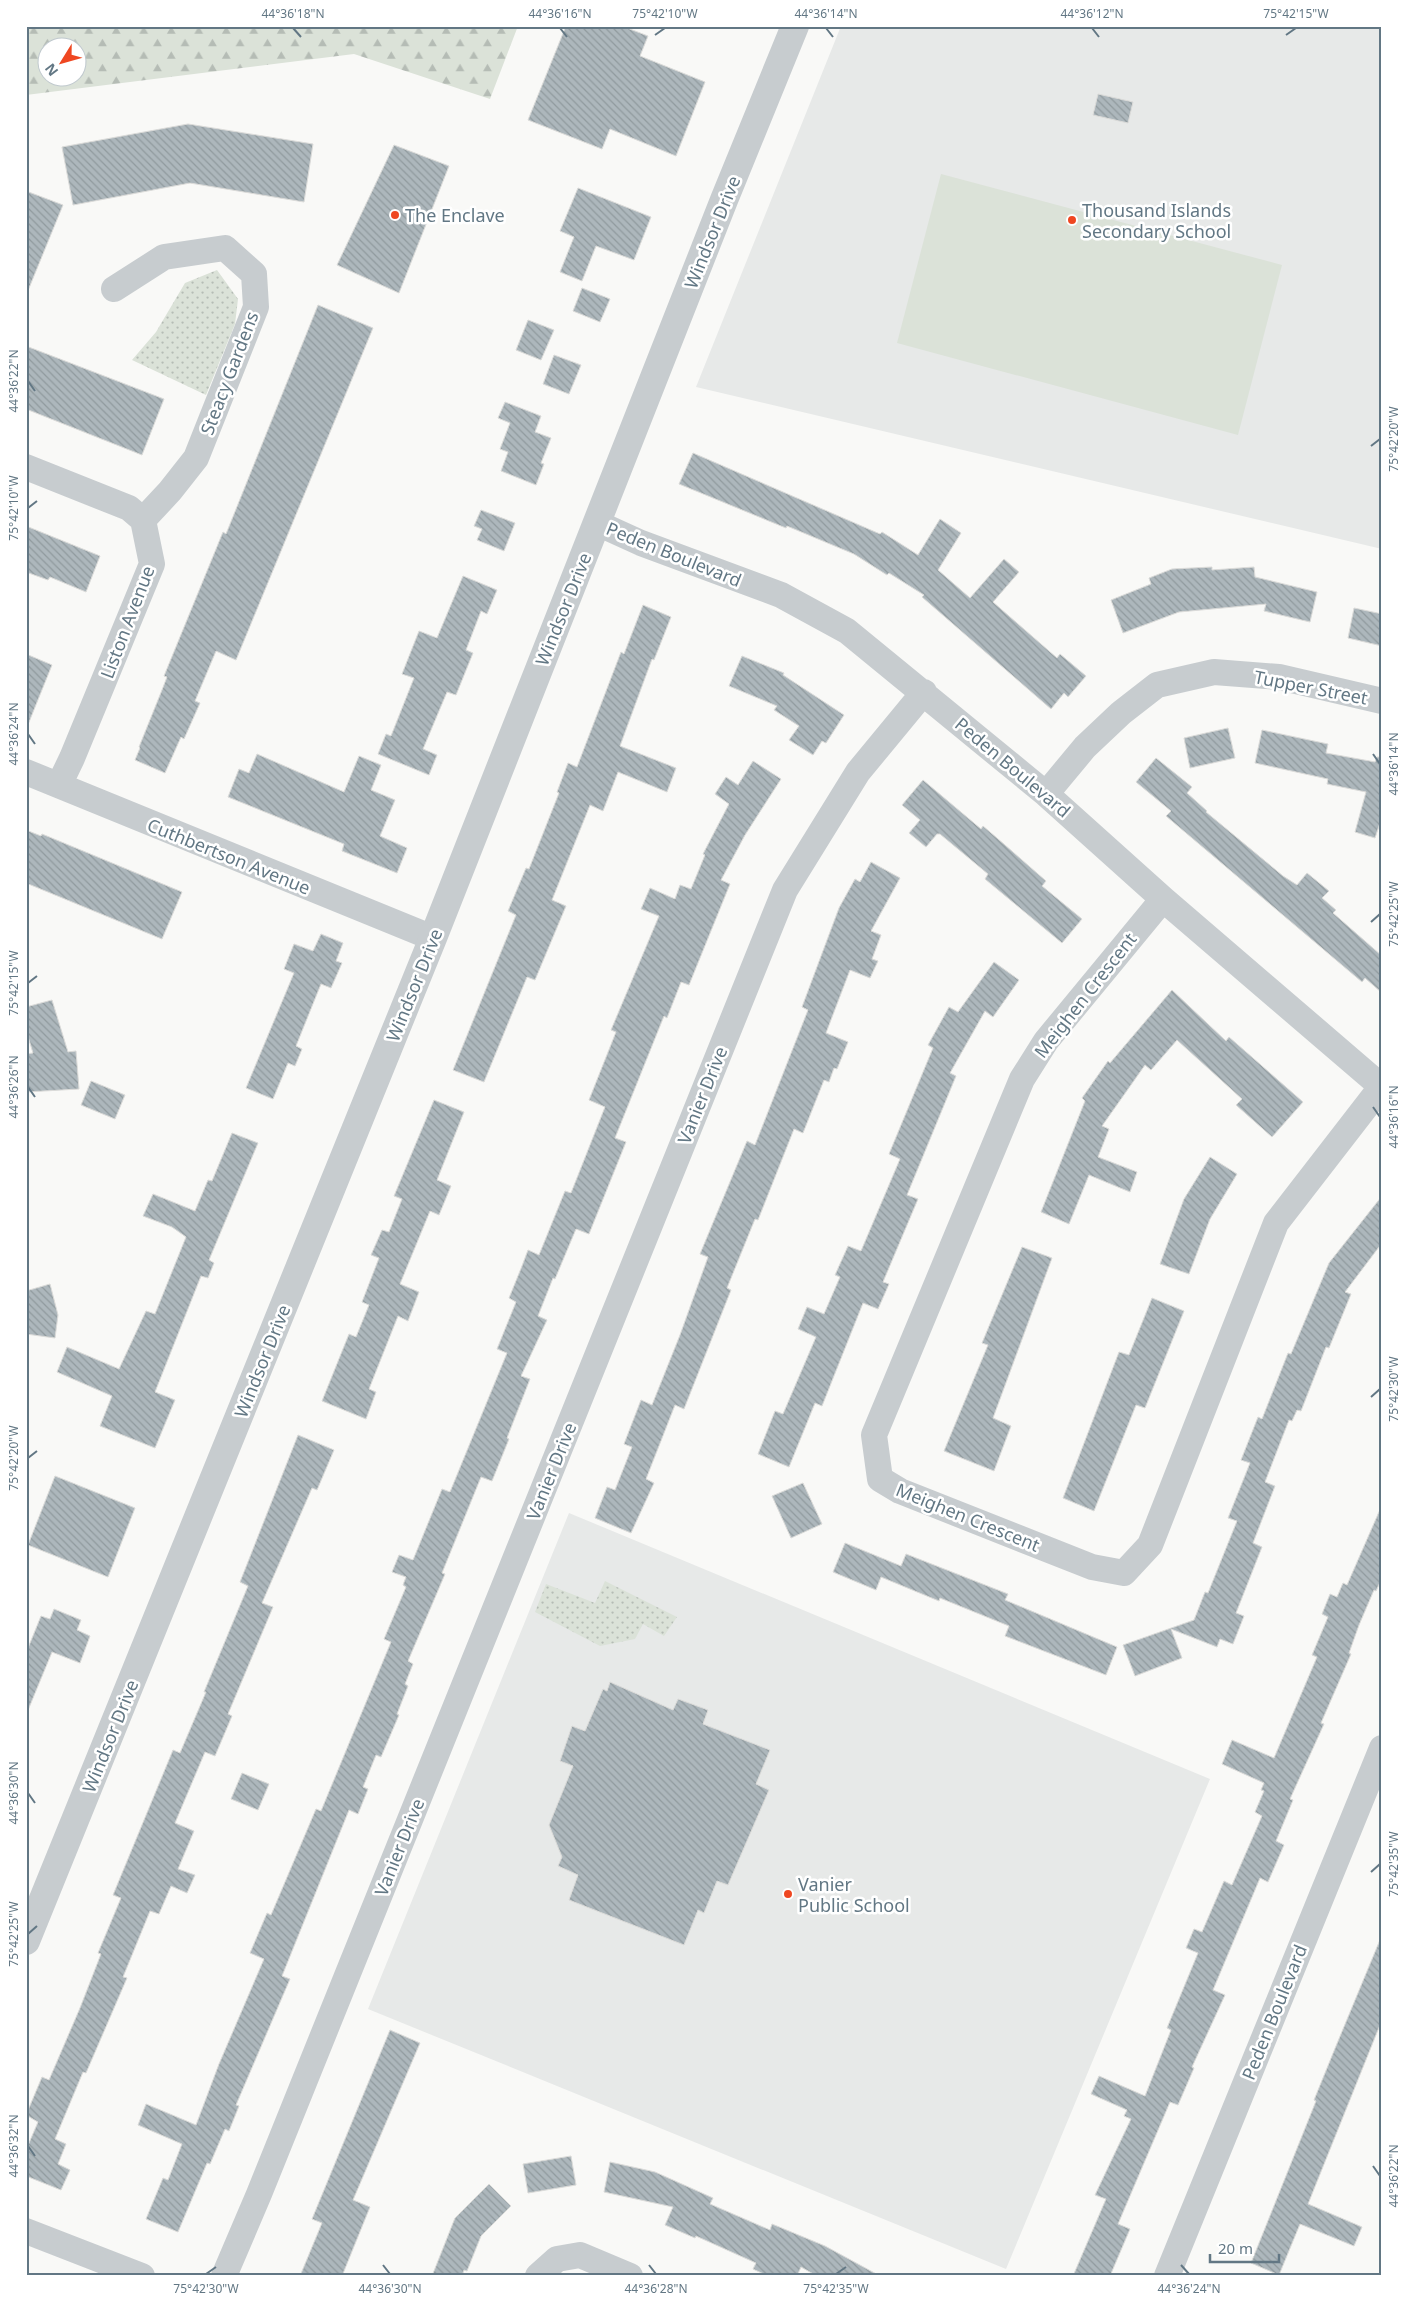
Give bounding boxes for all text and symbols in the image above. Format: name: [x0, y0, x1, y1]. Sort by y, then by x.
text: 44°36'18"N: [261, 5, 325, 22]
text: 44°36'16"N: [528, 5, 592, 22]
text: 75°42'10"W: [632, 5, 698, 22]
text: 44°36'14"N: [794, 5, 858, 22]
text: 44°36'12"N: [1060, 5, 1124, 22]
text: 75°42'15"W: [1263, 5, 1329, 22]
north arrow: [38, 38, 88, 88]
text: N: [40, 60, 62, 80]
street label: Windsor Drive: [678, 172, 746, 292]
place label: Thousand Islands Secondary School: [1082, 198, 1231, 243]
place label: The Enclave: [405, 203, 505, 227]
marker: The Enclave: [389, 209, 401, 221]
marker: Thousand Islands Secondary School: [1066, 214, 1078, 226]
street label: Steacy Gardens: [194, 308, 264, 438]
text: 44°36'22"N: [5, 349, 22, 413]
text: 75°42'20"W: [1385, 406, 1402, 472]
text: 75°42'10"W: [5, 475, 22, 541]
street label: Peden Boulevard: [603, 516, 745, 592]
street label: Windsor Drive: [529, 549, 597, 669]
street label: Liston Avenue: [94, 562, 160, 682]
street label: Tupper Street: [1252, 664, 1370, 710]
text: 44°36'24"N: [5, 702, 22, 766]
street label: Peden Boulevard: [950, 712, 1076, 822]
text: 44°36'14"N: [1385, 732, 1402, 796]
street label: Cuthbertson Avenue: [144, 812, 314, 900]
text: 75°42'25"W: [1385, 881, 1402, 947]
street label: Windsor Drive: [380, 925, 448, 1045]
street label: Meighen Crescent: [1028, 927, 1142, 1063]
text: 75°42'15"W: [5, 950, 22, 1016]
street label: Vanier Drive: [672, 1043, 732, 1147]
text: 44°36'26"N: [5, 1055, 22, 1119]
text: 44°36'16"N: [1385, 1085, 1402, 1149]
street label: Windsor Drive: [228, 1301, 296, 1421]
text: 75°42'30"W: [1385, 1356, 1402, 1422]
street label: Vanier Drive: [521, 1419, 581, 1523]
text: 75°42'20"W: [5, 1425, 22, 1491]
street label: Meighen Crescent: [893, 1477, 1044, 1557]
street label: Windsor Drive: [76, 1676, 144, 1796]
text: 44°36'30"N: [5, 1761, 22, 1825]
street label: Vanier Drive: [369, 1795, 429, 1899]
text: 75°42'35"W: [1385, 1831, 1402, 1897]
place label: Vanier Public School: [798, 1872, 910, 1917]
marker: Vanier Public School: [782, 1888, 794, 1900]
text: 75°42'25"W: [5, 1901, 22, 1967]
street label: Peden Boulevard: [1236, 1941, 1312, 2083]
text: 44°36'32"N: [5, 2114, 22, 2178]
text: 44°36'22"N: [1385, 2144, 1402, 2208]
scale bar: [1210, 2232, 1279, 2264]
text: 20 m: [1218, 2238, 1253, 2258]
text: 75°42'30"W: [173, 2280, 239, 2297]
text: 44°36'30"N: [358, 2280, 422, 2297]
text: 44°36'28"N: [624, 2280, 688, 2297]
text: 75°42'35"W: [803, 2280, 869, 2297]
text: 44°36'24"N: [1157, 2280, 1221, 2297]

